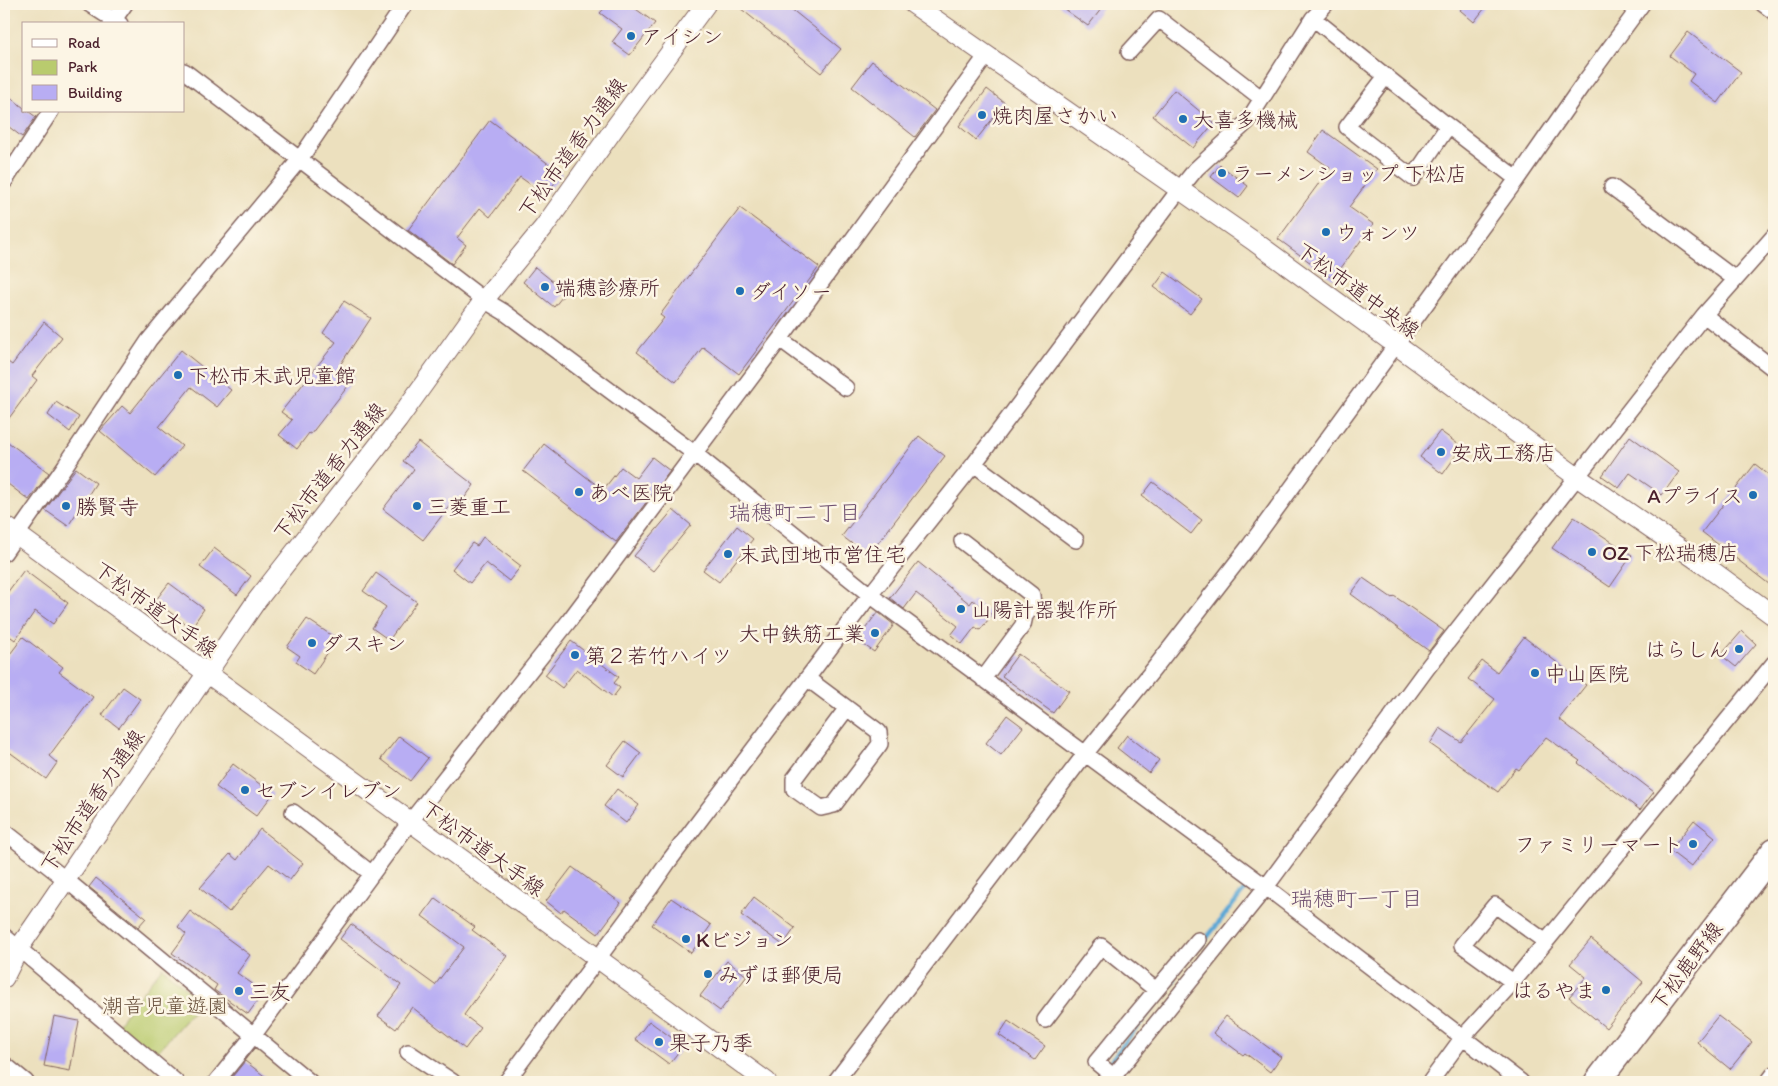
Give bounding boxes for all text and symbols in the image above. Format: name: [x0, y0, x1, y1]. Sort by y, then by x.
legend: [22, 22, 185, 112]
place label: アイシン: [641, 24, 723, 49]
marker: アイシン: [625, 30, 637, 42]
text: Road: [68, 34, 101, 52]
text: Park: [68, 58, 98, 76]
street label: 下松市道香力通線: [513, 73, 631, 223]
text: Building: [68, 84, 122, 102]
place label: 焼肉屋さかい: [992, 103, 1118, 128]
place label: 大喜多機械: [1193, 107, 1298, 132]
marker: 焼肉屋さかい: [976, 109, 988, 121]
marker: 大喜多機械: [1177, 113, 1189, 125]
place label: ラーメンショップ 下松店: [1232, 161, 1467, 186]
marker: ラーメンショップ 下松店: [1216, 167, 1228, 179]
place label: ウォンツ: [1336, 220, 1420, 245]
marker: ウォンツ: [1320, 226, 1332, 238]
street label: 下松市道中央線: [1291, 237, 1425, 343]
place label: 端穂診療所: [555, 275, 660, 300]
place label: ダイソー: [750, 279, 832, 304]
marker: 端穂診療所: [539, 281, 551, 293]
marker: ダイソー: [734, 285, 746, 297]
place label: 下松市末武児童館: [188, 363, 356, 388]
marker: 下松市末武児童館: [172, 369, 184, 381]
street label: 下松市道香力通線: [267, 397, 391, 545]
place label: 安成工務店: [1451, 440, 1556, 465]
marker: 安成工務店: [1435, 446, 1447, 458]
place label: あべ医院: [589, 480, 673, 505]
place label: Aプライス: [1647, 483, 1743, 508]
marker: あべ医院: [573, 486, 585, 498]
marker: Aプライス: [1747, 489, 1759, 501]
place label: 勝賢寺: [76, 494, 139, 519]
place label: 三菱重工: [427, 494, 511, 519]
district label: 瑞穂町二丁目: [729, 499, 861, 526]
marker: 勝賢寺: [60, 500, 72, 512]
marker: 三菱重工: [411, 500, 423, 512]
place label: OZ 下松瑞穂店: [1602, 540, 1739, 565]
place label: 末武団地市営住宅: [738, 542, 906, 567]
marker: OZ 下松瑞穂店: [1586, 546, 1598, 558]
marker: 末武団地市営住宅: [722, 548, 734, 560]
street label: 下松市道大手線: [89, 556, 223, 662]
place label: 山陽計器製作所: [971, 597, 1118, 622]
marker: 山陽計器製作所: [955, 603, 967, 615]
place label: 大中鉄筋工業: [739, 621, 865, 646]
marker: 大中鉄筋工業: [869, 627, 881, 639]
place label: ダスキン: [322, 631, 406, 656]
marker: ダスキン: [306, 637, 318, 649]
place label: はらしん: [1645, 637, 1729, 662]
place label: 第２若竹ハイツ: [585, 643, 732, 668]
marker: はらしん: [1733, 643, 1745, 655]
marker: 第２若竹ハイツ: [569, 649, 581, 661]
place label: 中山医院: [1545, 661, 1629, 686]
marker: 中山医院: [1529, 667, 1541, 679]
street label: 下松市道香力通線: [35, 724, 149, 878]
place label: セブンイレブン: [255, 778, 402, 803]
marker: セブンイレブン: [239, 784, 251, 796]
street label: 下松市道大手線: [416, 795, 550, 901]
place label: ファミリーマート: [1515, 832, 1683, 857]
marker: ファミリーマート: [1687, 838, 1699, 850]
district label: 瑞穂町一丁目: [1291, 885, 1423, 912]
street label: 下松鹿野線: [1644, 917, 1728, 1015]
place label: Kビジョン: [696, 927, 793, 952]
marker: Kビジョン: [680, 933, 692, 945]
place label: みずほ郵便局: [718, 962, 843, 987]
marker: みずほ郵便局: [702, 968, 714, 980]
place label: はるやま: [1512, 978, 1596, 1003]
place label: 三友: [249, 979, 291, 1004]
marker: はるやま: [1600, 984, 1612, 996]
marker: 三友: [233, 985, 245, 997]
park label: 潮音児童遊園: [102, 993, 228, 1018]
place label: 果子乃季: [669, 1030, 753, 1055]
marker: 果子乃季: [653, 1036, 665, 1048]

